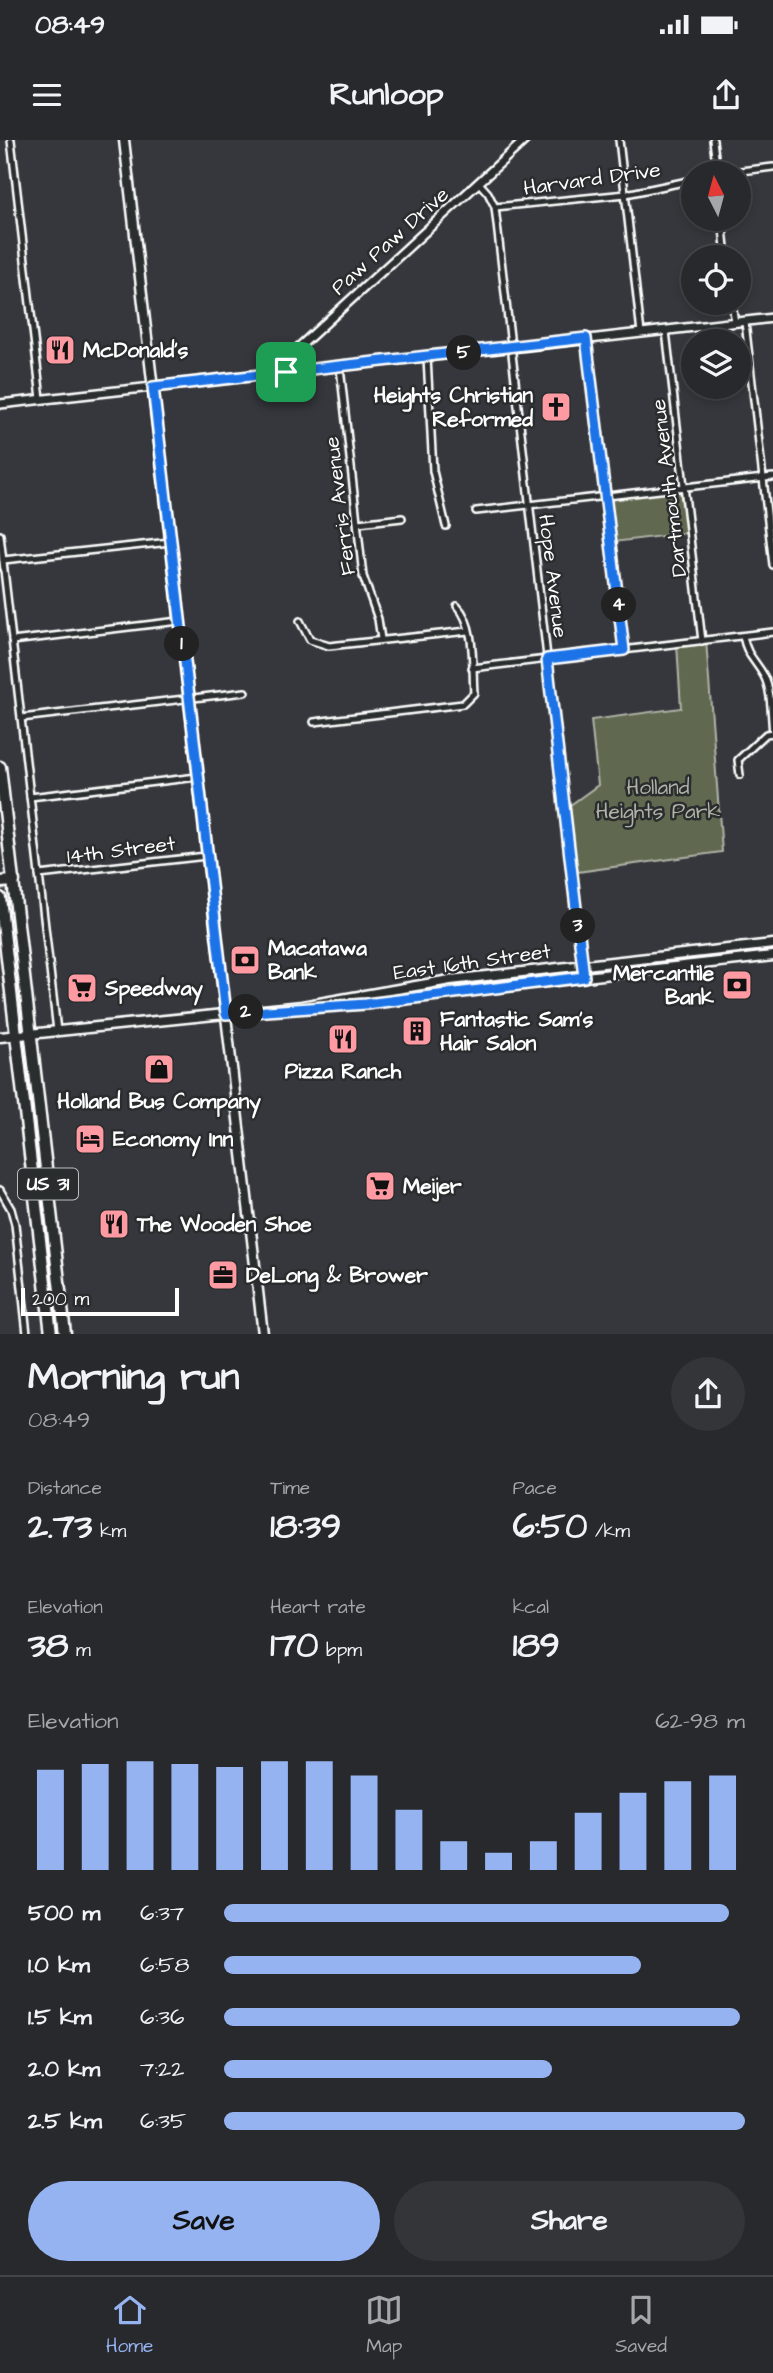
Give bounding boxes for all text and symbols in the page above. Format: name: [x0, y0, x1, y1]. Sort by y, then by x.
text: 08:49: [35, 7, 105, 43]
text: Runloop: [330, 72, 443, 117]
icon: menu: [28, 76, 66, 114]
icon: share: [707, 76, 745, 114]
street label: Harvard Drive: [522, 155, 662, 203]
north arrow: [681, 161, 751, 231]
map controls: [681, 161, 751, 399]
street label: Paw Paw Drive: [325, 180, 455, 302]
button: locate: [681, 245, 751, 315]
button: layers: [681, 329, 751, 399]
restaurant icon: McDonald's: [43, 333, 77, 367]
place label: McDonald's: [83, 336, 189, 365]
pin: 5: [447, 336, 482, 370]
text: 5: [457, 339, 470, 366]
pin: [256, 342, 316, 402]
icon: arrive: [267, 353, 305, 391]
place label: Heights Christian Reformed: [374, 381, 533, 434]
church icon: Heights Christian Reformed: [539, 390, 573, 424]
street label: Dartmouth Avenue: [644, 398, 694, 578]
street label: Ferris Avenue: [317, 435, 363, 577]
street label: Hope Avenue: [530, 513, 575, 640]
pin: 4: [602, 588, 636, 622]
text: 4: [612, 591, 625, 618]
pin: 1: [164, 626, 200, 662]
text: 1: [180, 630, 183, 657]
park label: Holland Heights Park: [596, 773, 720, 828]
street label: 14th Street: [65, 829, 177, 871]
pin: 3: [560, 908, 596, 944]
text: 3: [573, 912, 582, 939]
place label: Macatawa Bank: [268, 934, 367, 987]
street label: East 16th Street: [392, 937, 553, 987]
bank icon: Macatawa Bank: [228, 943, 262, 977]
place label: Mercantile Bank: [613, 959, 715, 1012]
bank icon: Mercantile Bank: [720, 968, 754, 1002]
supermarket icon: Speedway: [65, 971, 99, 1005]
place label: Speedway: [104, 974, 203, 1006]
pin: 2: [229, 994, 264, 1030]
text: 2: [240, 998, 251, 1025]
place label: Fantastic Sam's Hair Salon: [440, 1005, 594, 1058]
building icon: Fantastic Sam's Hair Salon: [400, 1014, 434, 1048]
restaurant icon: Pizza Ranch: [326, 1022, 360, 1056]
shop icon: Holland Bus Company: [142, 1052, 176, 1086]
place label: Pizza Ranch: [285, 1057, 402, 1086]
place label: Holland Bus Company: [57, 1087, 261, 1119]
hotel icon: Economy Inn: [73, 1122, 107, 1156]
place label: Economy Inn: [113, 1125, 234, 1157]
road number: US 31: [18, 1168, 78, 1200]
supermarket icon: Meijer: [363, 1169, 397, 1203]
place label: Meijer: [403, 1172, 462, 1202]
restaurant icon: The Wooden Shoe: [97, 1207, 131, 1241]
place label: The Wooden Shoe: [136, 1210, 312, 1239]
office icon: DeLong & Brower: [206, 1258, 240, 1292]
place label: DeLong & Brower: [246, 1261, 428, 1292]
scale bar: [21, 1284, 178, 1316]
text: 200 m: [32, 1286, 89, 1313]
text: Morning run: [28, 1352, 240, 1404]
button: share: [671, 1357, 745, 1431]
text: 08:49: [28, 1404, 90, 1436]
text: Distance: [28, 1475, 102, 1502]
text: Time: [270, 1475, 310, 1502]
text: Pace: [513, 1475, 557, 1502]
text: 2.73: [28, 1502, 92, 1551]
text: 18:39: [270, 1502, 341, 1551]
text: 6:50: [513, 1502, 587, 1551]
text: km: [92, 1518, 126, 1545]
text: /km: [587, 1518, 630, 1545]
text: Elevation: [28, 1594, 103, 1621]
text: Heart rate: [270, 1594, 366, 1621]
text: kcal: [513, 1594, 549, 1621]
text: 38: [28, 1621, 69, 1670]
text: 170: [270, 1621, 318, 1670]
text: 189: [513, 1621, 560, 1670]
text: m: [69, 1637, 91, 1664]
text: bpm: [318, 1637, 362, 1664]
text: Elevation: [28, 1705, 119, 1737]
text: 62–98 m: [655, 1705, 745, 1737]
text: 500 m: [28, 1897, 100, 1929]
text: 6:37: [140, 1897, 184, 1929]
text: 1.0 km: [28, 1949, 90, 1981]
text: 6:58: [140, 1949, 189, 1981]
text: 1.5 km: [28, 2001, 92, 2033]
text: 6:36: [140, 2001, 184, 2033]
text: 2.0 km: [28, 2053, 100, 2085]
text: 7:22: [140, 2053, 184, 2085]
text: 2.5 km: [28, 2105, 102, 2137]
text: 6:35: [140, 2105, 186, 2137]
button: Save: [28, 2181, 380, 2261]
button: Share: [394, 2181, 745, 2261]
tab: Home: [106, 2291, 153, 2360]
tab: Map: [365, 2291, 403, 2360]
tab: Saved: [615, 2291, 667, 2360]

